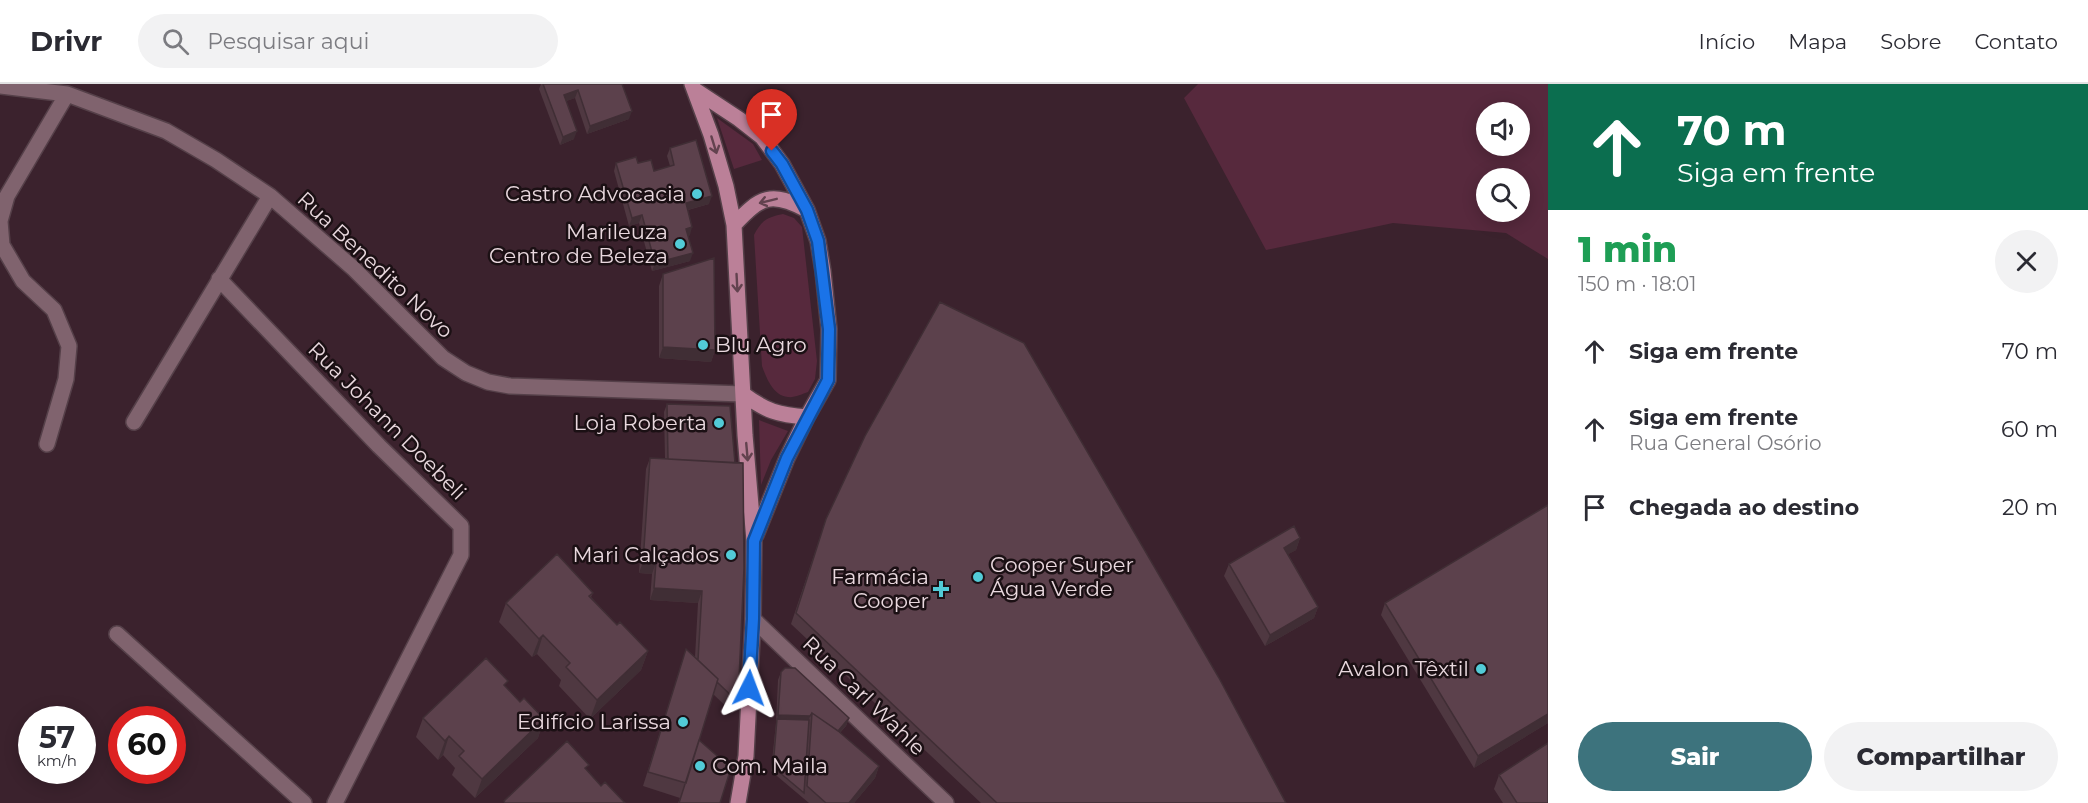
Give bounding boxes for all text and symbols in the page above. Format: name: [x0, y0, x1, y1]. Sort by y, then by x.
search box: [138, 14, 558, 68]
text: Drivr: [30, 24, 102, 58]
icon: search: [159, 25, 192, 58]
text: Pesquisar aqui: [207, 28, 369, 55]
text: Início: [1699, 29, 1755, 54]
text: Mapa: [1788, 29, 1847, 54]
text: Sobre: [1880, 29, 1941, 54]
text: Contato: [1974, 29, 2058, 54]
pin: [746, 89, 797, 151]
icon: arrive: [755, 98, 788, 131]
map controls: [1476, 102, 1530, 222]
button: sound: [1476, 102, 1530, 156]
text: 70 m: [1677, 104, 1787, 156]
icon: ahead: [1578, 108, 1656, 186]
one-way arrow: [709, 135, 720, 154]
text: Siga em frente: [1677, 156, 1875, 189]
button: search: [1476, 168, 1530, 222]
place label: Castro Advocacia: [505, 181, 685, 206]
street label: Rua Benedito Novo: [292, 186, 458, 343]
marker: Castro Advocacia: [690, 187, 704, 201]
one-way arrow: [759, 195, 778, 207]
place label: Marileuza Centro de Beleza: [489, 219, 668, 268]
text: 1 min: [1578, 227, 1677, 271]
button: close: [1995, 230, 2058, 293]
marker: Marileuza Centro de Beleza: [673, 237, 687, 251]
text: 150 m · 18:01: [1578, 272, 1696, 296]
one-way arrow: [732, 273, 743, 293]
place label: Blu Agro: [715, 332, 807, 357]
icon: ahead: [1578, 335, 1611, 368]
street label: Rua Johann Doebeli: [303, 337, 471, 505]
marker: Blu Agro: [696, 338, 710, 352]
text: Siga em frente: [1629, 338, 1798, 365]
text: 70 m: [2002, 338, 2058, 365]
text: Siga em frente: [1629, 404, 1798, 431]
place label: Loja Roberta: [574, 410, 707, 435]
icon: ahead: [1578, 413, 1611, 446]
marker: Loja Roberta: [712, 416, 726, 430]
text: 60 m: [2001, 416, 2058, 443]
text: Rua General Osório: [1629, 431, 1822, 455]
one-way arrow: [741, 442, 752, 462]
icon: arrive: [1578, 491, 1611, 524]
text: Chegada ao destino: [1629, 494, 1859, 521]
text: 20 m: [2002, 494, 2058, 521]
place label: Mari Calçados: [573, 542, 719, 567]
marker: Mari Calçados: [724, 548, 738, 562]
place label: Cooper Super Água Verde: [990, 552, 1134, 601]
place label: Farmácia Cooper: [831, 564, 929, 613]
marker: Cooper Super Água Verde: [971, 570, 985, 584]
marker: Farmácia Cooper: [934, 582, 948, 596]
street label: Rua Carl Wahle: [798, 631, 931, 760]
position arrow: [717, 656, 781, 720]
place label: Avalon Têxtil: [1338, 656, 1469, 681]
marker: Avalon Têxtil: [1474, 662, 1488, 676]
speed limit sign: 60: [108, 706, 186, 784]
place label: Edifício Larissa: [517, 709, 671, 734]
marker: Edifício Larissa: [676, 715, 690, 729]
text: 57: [39, 719, 75, 756]
button: Sair: [1578, 722, 1812, 791]
button: Compartilhar: [1824, 722, 2058, 791]
text: km/h: [37, 751, 77, 770]
place label: Com. Maila: [712, 753, 828, 778]
marker: Com. Maila: [693, 759, 707, 773]

